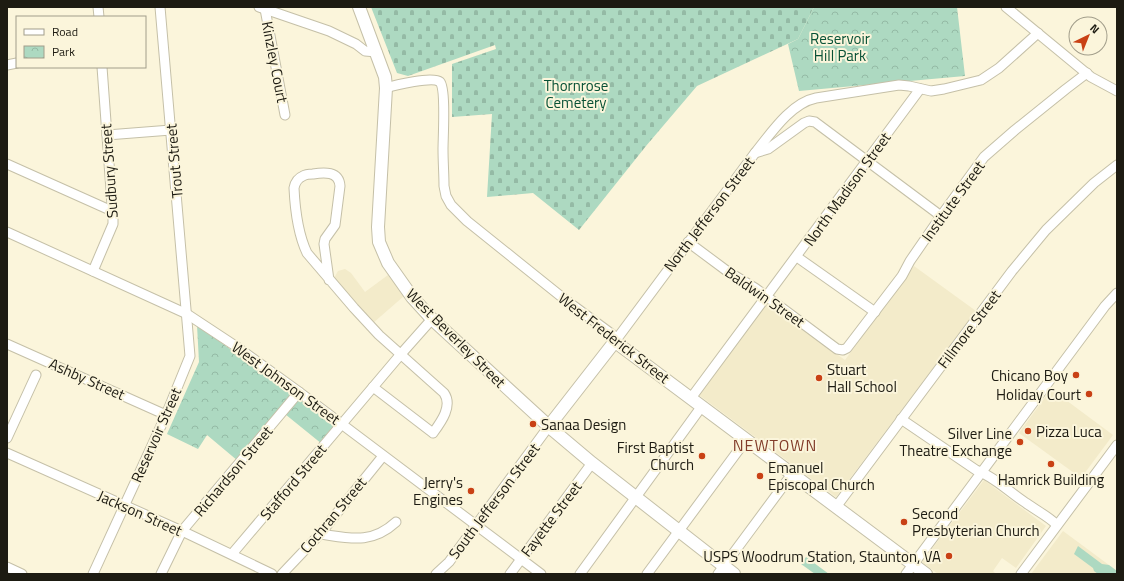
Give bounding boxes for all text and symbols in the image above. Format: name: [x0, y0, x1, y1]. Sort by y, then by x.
legend: [16, 16, 146, 68]
north arrow: [1068, 16, 1108, 56]
street label: Kinzley Court: [256, 19, 294, 105]
text: N: [1087, 20, 1103, 37]
text: Road: [52, 22, 78, 41]
park label: Reservoir Hill Park: [810, 27, 870, 67]
text: Park: [52, 42, 75, 61]
park label: Thornrose Cemetery: [544, 74, 608, 114]
street label: Sudbury Street: [94, 122, 124, 219]
street label: Trout Street: [159, 122, 189, 199]
street label: North Madison Street: [798, 127, 897, 251]
street label: North Jefferson Street: [658, 151, 760, 276]
street label: Institute Street: [916, 155, 991, 246]
street label: Baldwin Street: [720, 261, 810, 333]
street label: West Beverley Street: [401, 283, 512, 394]
street label: Fillmore Street: [932, 284, 1007, 373]
street label: West Frederick Street: [553, 287, 675, 389]
street label: West Johnson Street: [227, 336, 346, 431]
street label: Ashby Street: [45, 352, 129, 406]
place label: Stuart Hall School: [827, 358, 897, 398]
place label: Chicano Boy: [991, 364, 1068, 387]
marker: Chicano Boy: [1071, 370, 1081, 380]
marker: Stuart Hall School: [814, 373, 824, 383]
street label: Reservoir Street: [125, 383, 188, 486]
place label: Holiday Court: [996, 383, 1082, 406]
marker: Holiday Court: [1084, 389, 1094, 399]
place label: Sanaa Design: [541, 413, 626, 436]
marker: Sanaa Design: [528, 419, 538, 429]
street label: Richardson Street: [188, 420, 278, 521]
place label: Pizza Luca: [1036, 420, 1102, 443]
place label: Silver Line Theatre Exchange: [899, 422, 1012, 462]
marker: Pizza Luca: [1023, 426, 1033, 436]
district label: NEWTOWN: [733, 433, 817, 457]
place label: First Baptist Church: [617, 436, 695, 476]
marker: Silver Line Theatre Exchange: [1015, 437, 1025, 447]
street label: Stafford Street: [254, 438, 332, 525]
street label: South Jefferson Street: [443, 438, 546, 564]
marker: First Baptist Church: [697, 451, 707, 461]
place label: Emanuel Episcopal Church: [768, 456, 875, 496]
marker: Hamrick Building: [1046, 459, 1056, 469]
place label: Hamrick Building: [998, 468, 1105, 491]
street label: Cochran Street: [294, 471, 372, 558]
place label: Jerry's Engines: [413, 471, 463, 511]
marker: Emanuel Episcopal Church: [755, 471, 765, 481]
street label: Fayette Street: [515, 476, 588, 562]
street label: Jackson Street: [94, 484, 187, 542]
marker: Jerry's Engines: [466, 486, 476, 496]
place label: Second Presbyterian Church: [912, 502, 1040, 542]
marker: Second Presbyterian Church: [899, 517, 909, 527]
place label: USPS Woodrum Station, Staunton, VA: [703, 545, 941, 568]
marker: USPS Woodrum Station, Staunton, VA: [944, 551, 954, 561]

